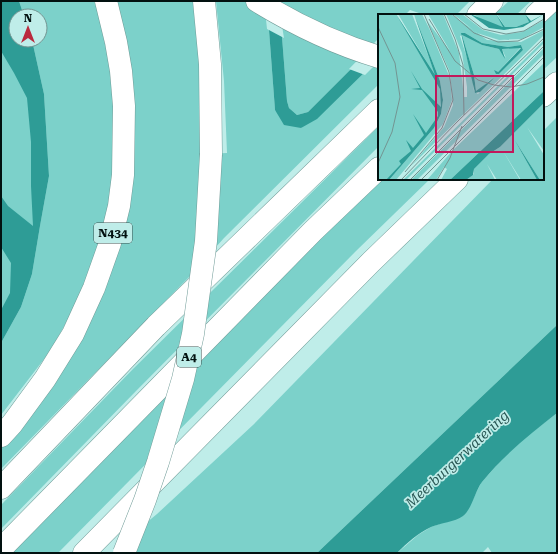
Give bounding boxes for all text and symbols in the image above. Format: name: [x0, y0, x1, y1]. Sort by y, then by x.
north arrow: [8, 8, 48, 48]
text: N: [24, 12, 33, 25]
inset map: [378, 14, 544, 180]
road number: N434: [94, 223, 132, 243]
road number: A4: [177, 347, 201, 367]
water label: Meerburgerwatering: [401, 407, 512, 512]

